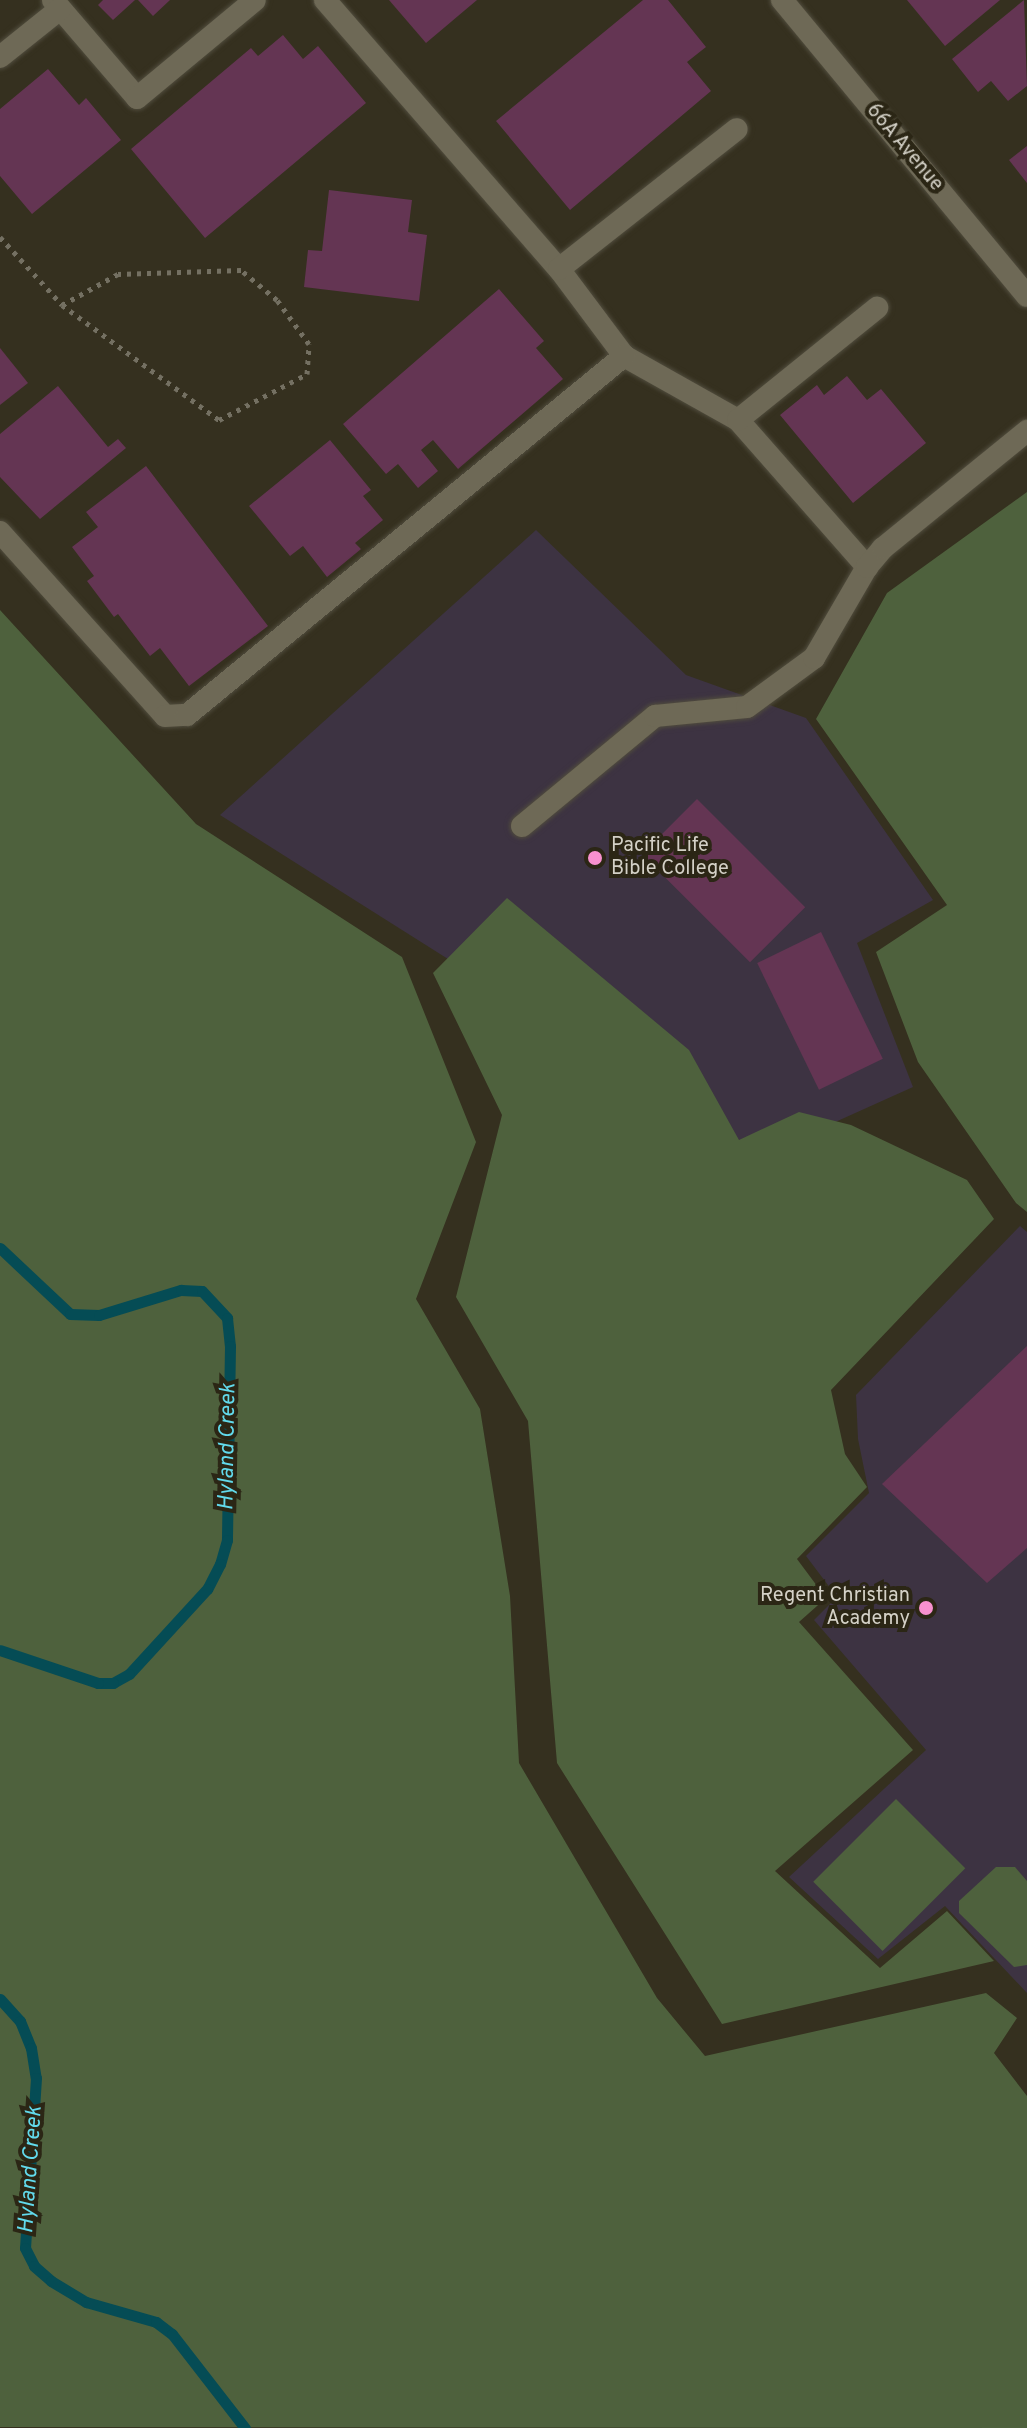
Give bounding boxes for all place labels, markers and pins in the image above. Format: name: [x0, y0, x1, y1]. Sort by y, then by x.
place label: Pacific Life Bible College: [611, 834, 729, 881]
marker: Pacific Life Bible College: [586, 849, 604, 867]
place label: Regent Christian Academy: [760, 1584, 910, 1631]
marker: Regent Christian Academy: [917, 1599, 935, 1617]

